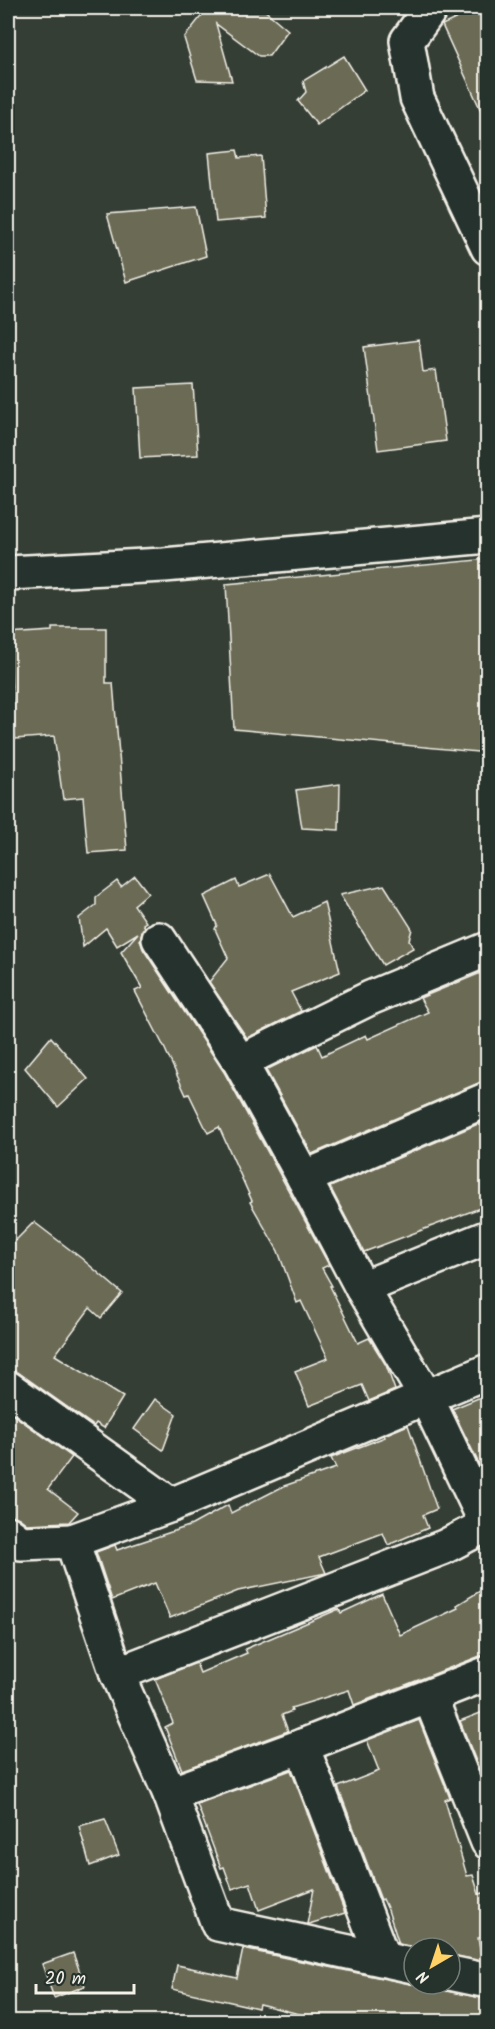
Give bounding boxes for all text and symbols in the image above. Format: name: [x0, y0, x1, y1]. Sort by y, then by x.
north arrow: [402, 1936, 462, 1996]
scale bar: [36, 1957, 134, 1995]
text: N: [412, 1964, 435, 1989]
text: 20 m: [45, 1965, 86, 1994]

